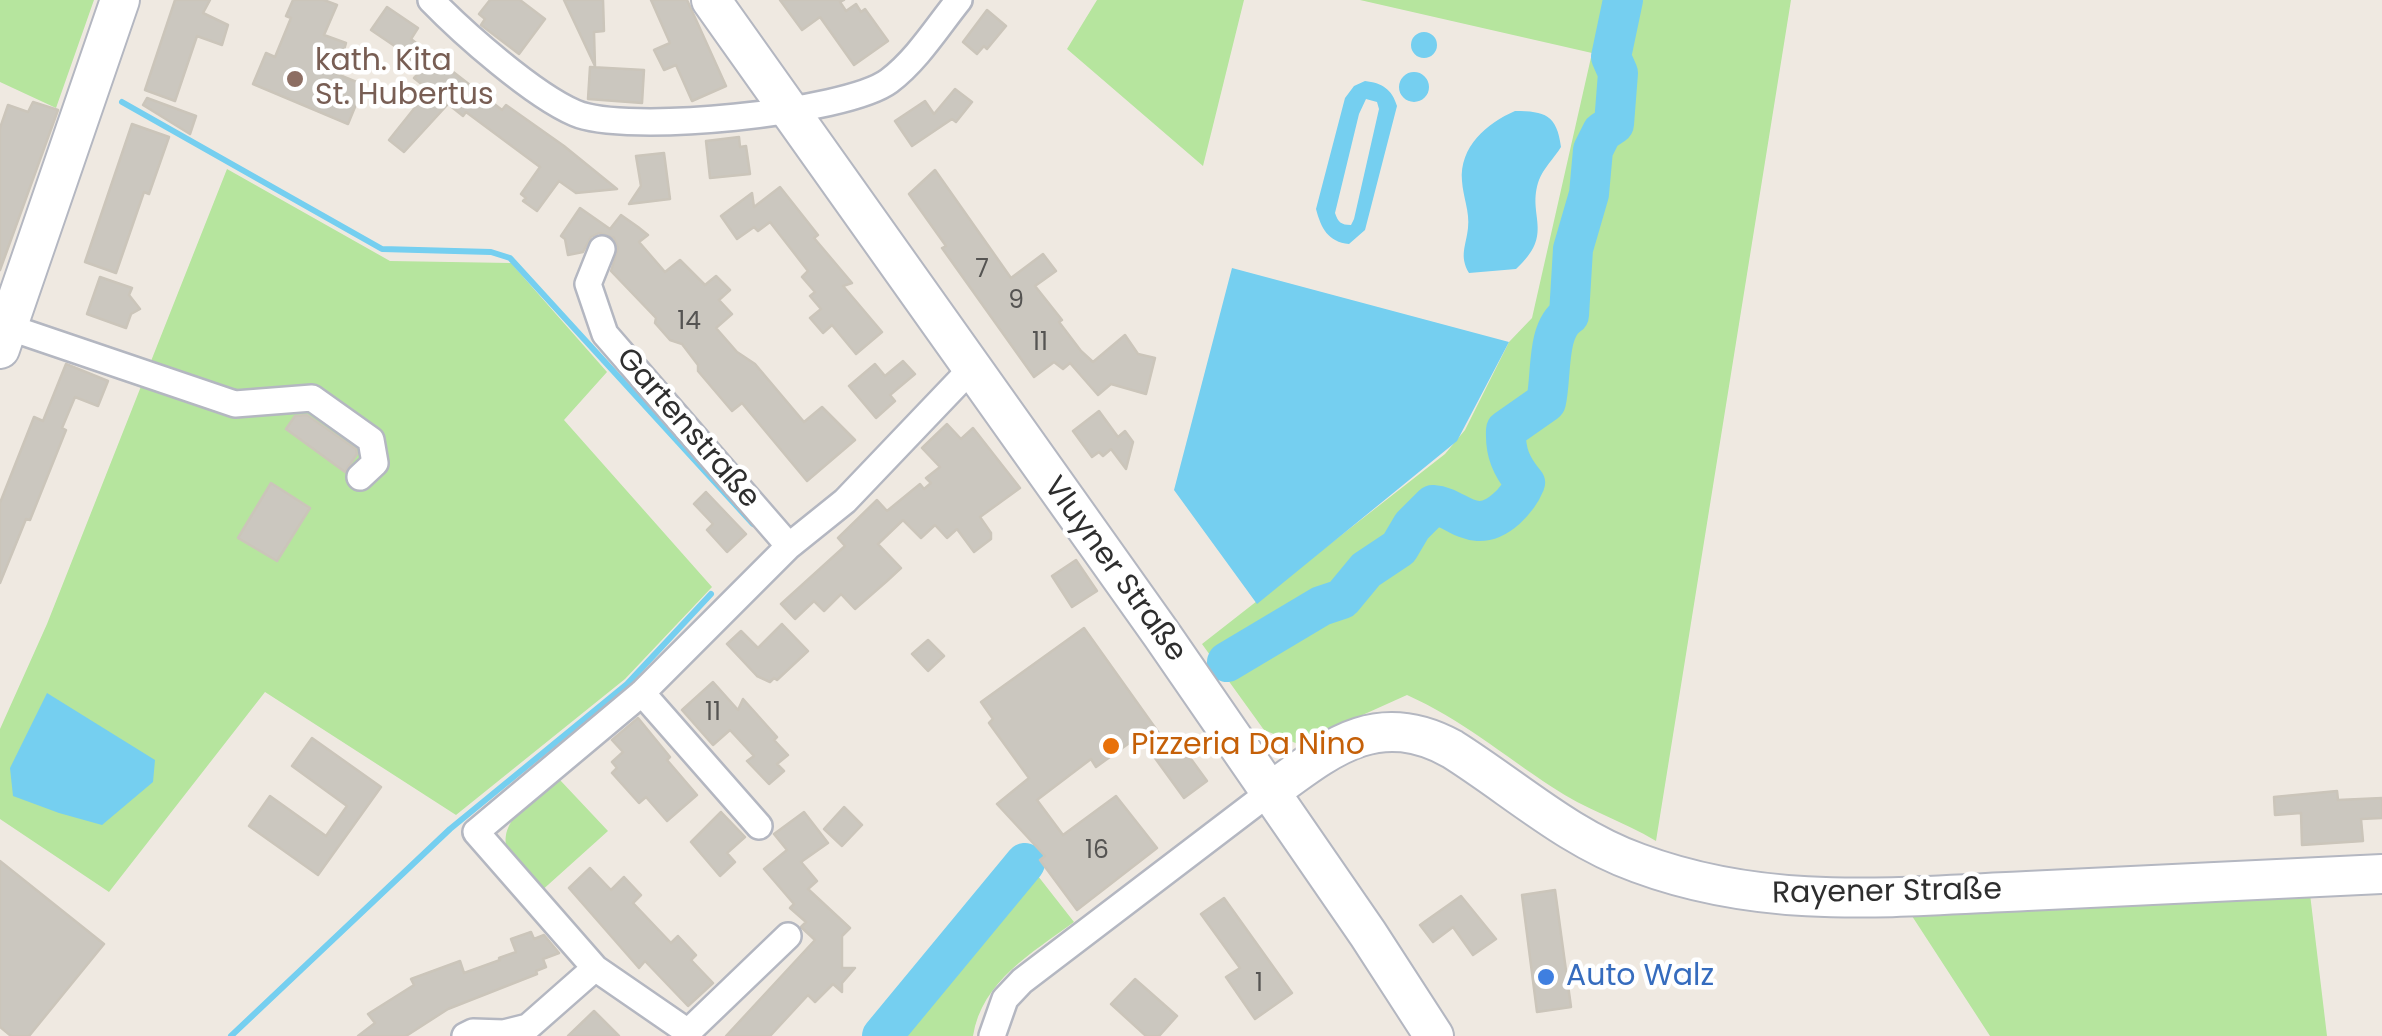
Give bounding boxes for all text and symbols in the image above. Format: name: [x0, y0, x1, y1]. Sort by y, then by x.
place label: kath. Kita St. Hubertus: [315, 44, 494, 114]
marker: kath. Kita St. Hubertus: [284, 68, 306, 90]
house number: 7: [975, 256, 989, 286]
house number: 9: [1008, 287, 1024, 317]
house number: 14: [677, 308, 701, 338]
house number: 11: [1032, 329, 1048, 359]
street label: Gartenstraße: [608, 341, 766, 517]
street label: Vluyner Straße: [1035, 471, 1193, 669]
house number: 11: [705, 699, 721, 729]
place label: Pizzeria Da Nino: [1131, 728, 1365, 764]
marker: Pizzeria Da Nino: [1100, 735, 1122, 757]
house number: 16: [1085, 837, 1109, 867]
street label: Rayener Straße: [1772, 873, 2002, 913]
place label: Auto Walz: [1566, 959, 1714, 995]
marker: Auto Walz: [1535, 966, 1557, 988]
house number: 1: [1255, 970, 1263, 1000]

